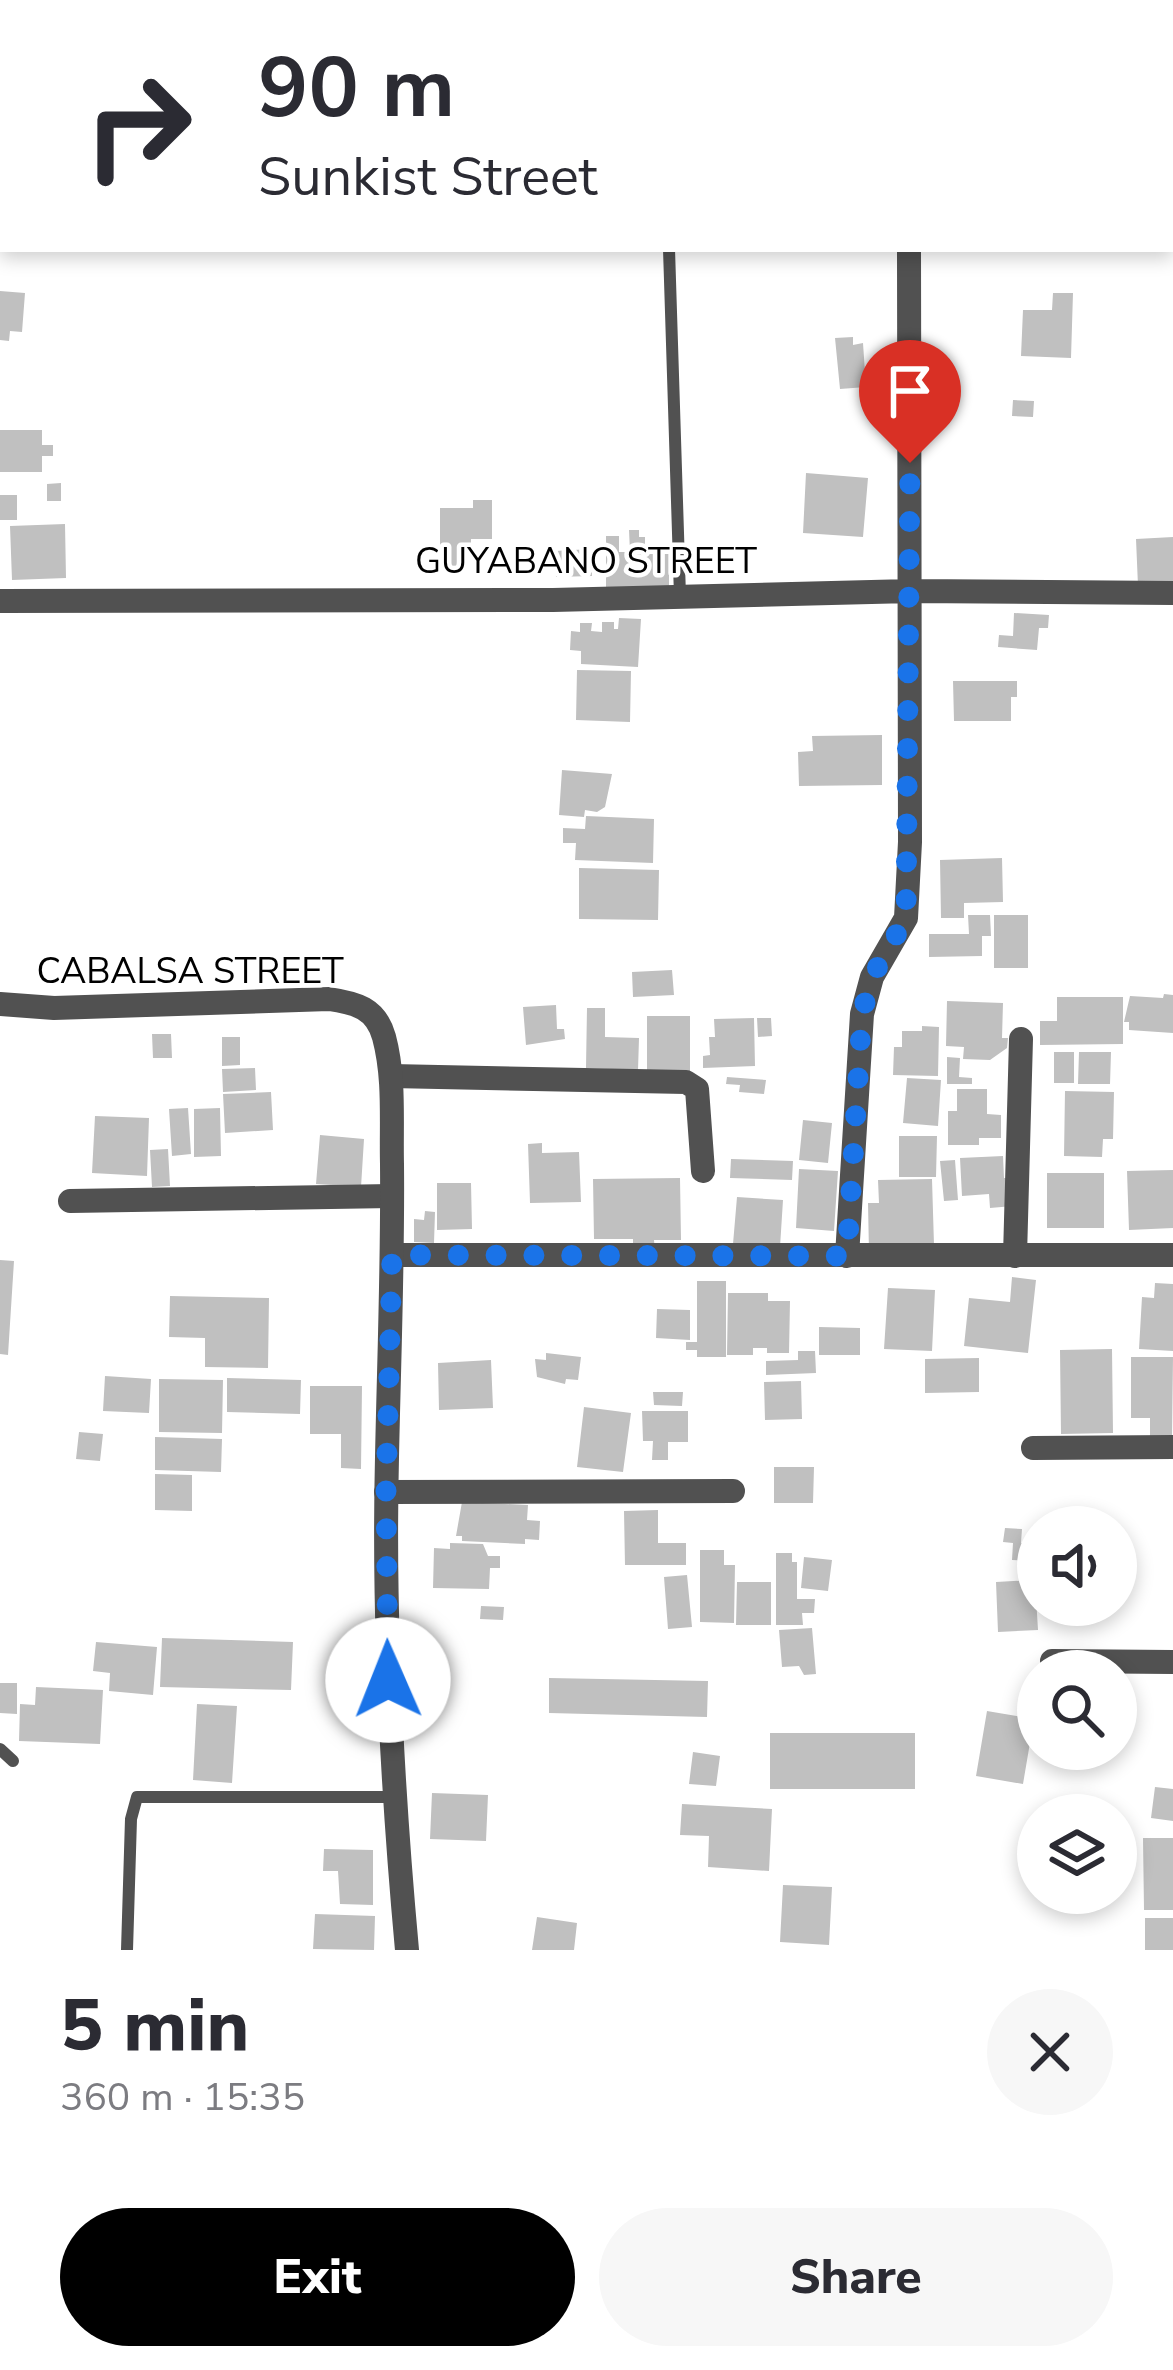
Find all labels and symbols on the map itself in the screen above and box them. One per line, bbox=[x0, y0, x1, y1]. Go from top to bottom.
pin bbox=[859, 340, 961, 463]
street label: GUYABANO STREET bbox=[415, 537, 757, 586]
street label: CABALSA STREET bbox=[36, 947, 344, 996]
position arrow bbox=[325, 1617, 451, 1743]

